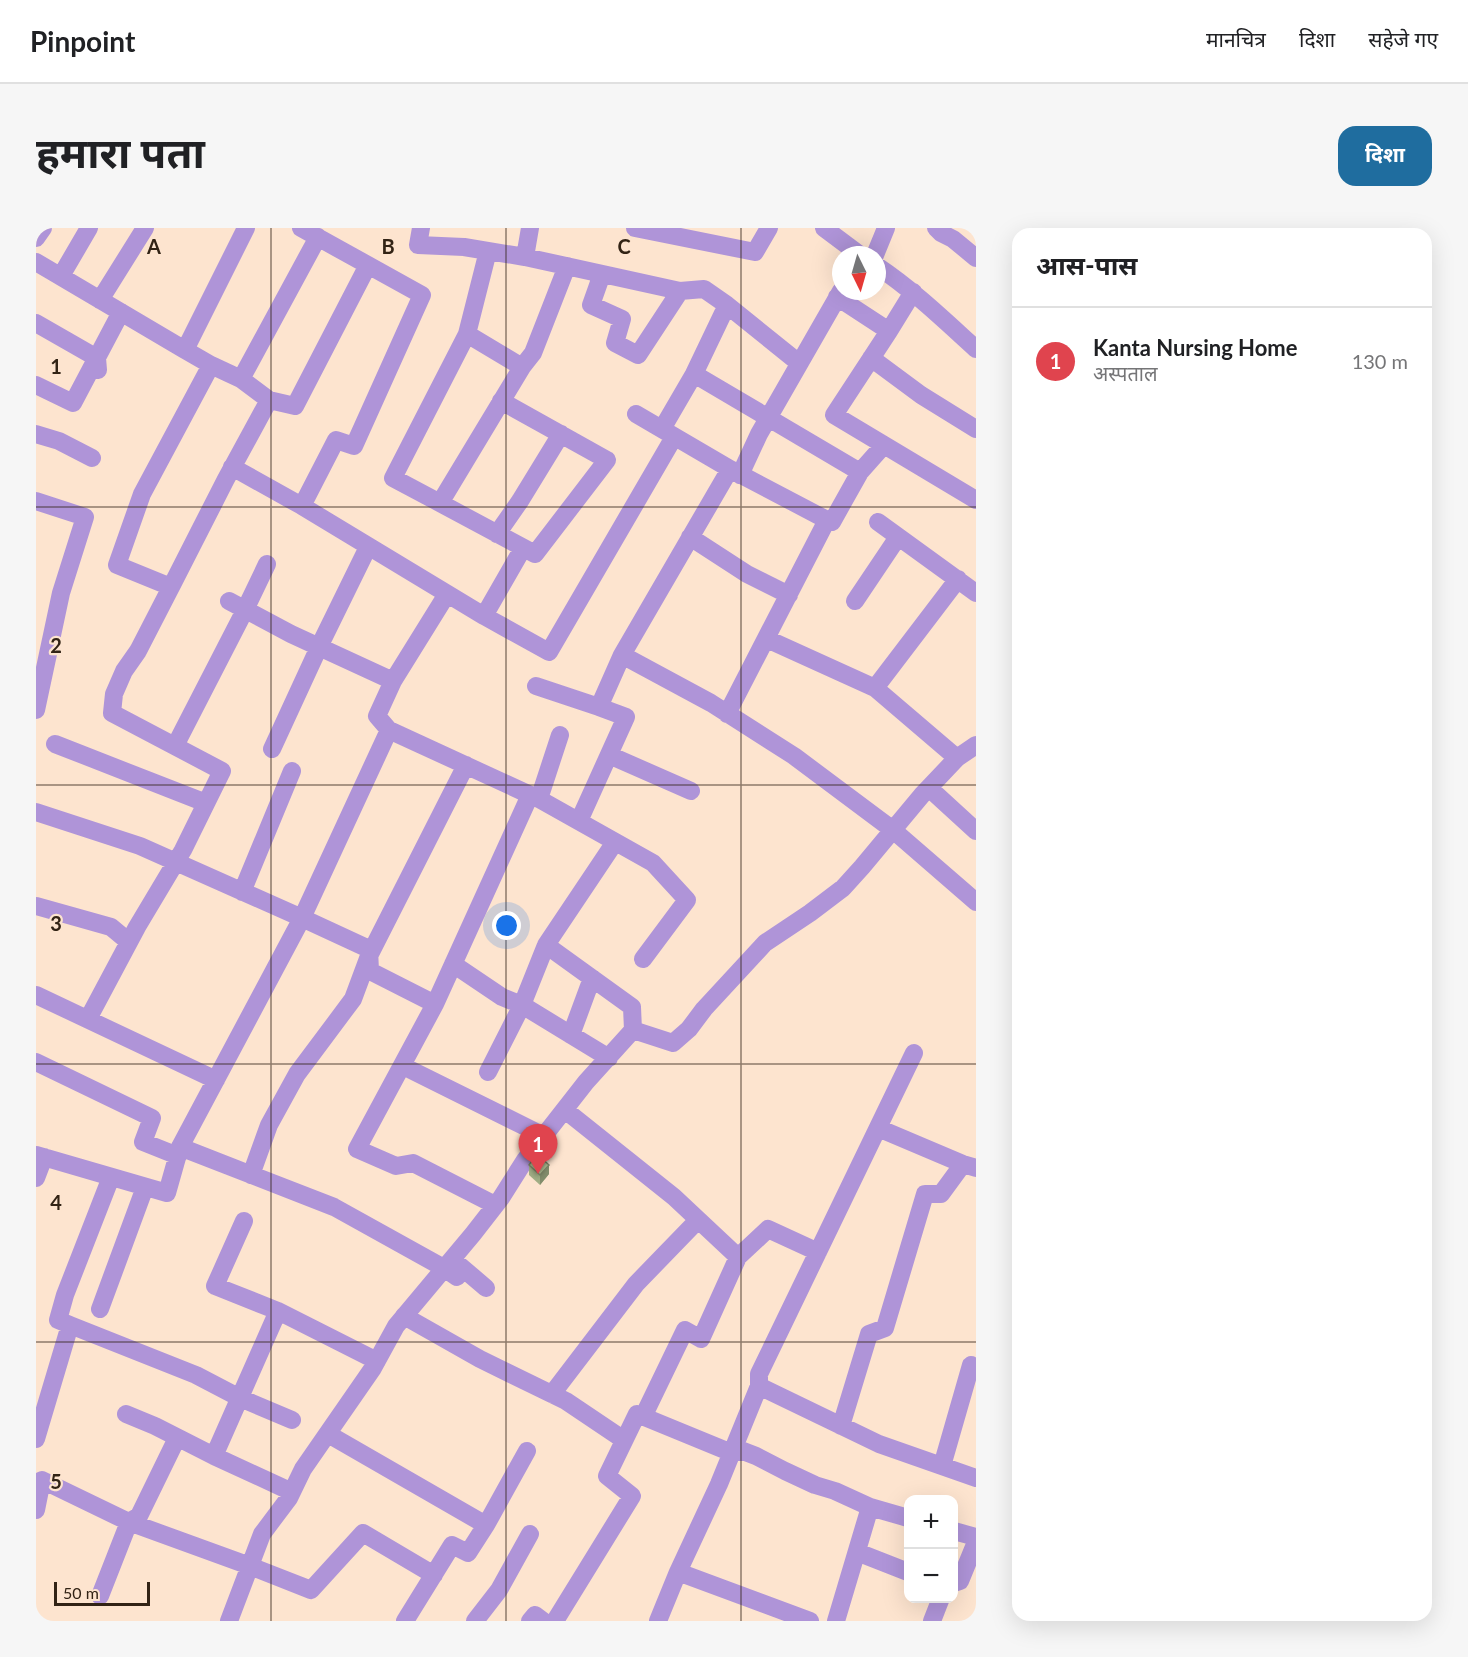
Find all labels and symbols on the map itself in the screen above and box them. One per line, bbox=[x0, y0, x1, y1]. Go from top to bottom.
text: A bbox=[146, 234, 161, 258]
text: B bbox=[381, 234, 395, 258]
text: C bbox=[617, 234, 631, 258]
north arrow bbox=[832, 246, 886, 300]
text: 1 bbox=[50, 354, 62, 378]
text: 2 bbox=[50, 633, 62, 657]
text: 3 bbox=[50, 911, 62, 935]
your location bbox=[492, 911, 521, 940]
pin: 1 bbox=[518, 1124, 558, 1174]
text: 4 bbox=[50, 1190, 62, 1214]
text: 5 bbox=[50, 1469, 62, 1493]
scale bar bbox=[54, 1579, 150, 1606]

